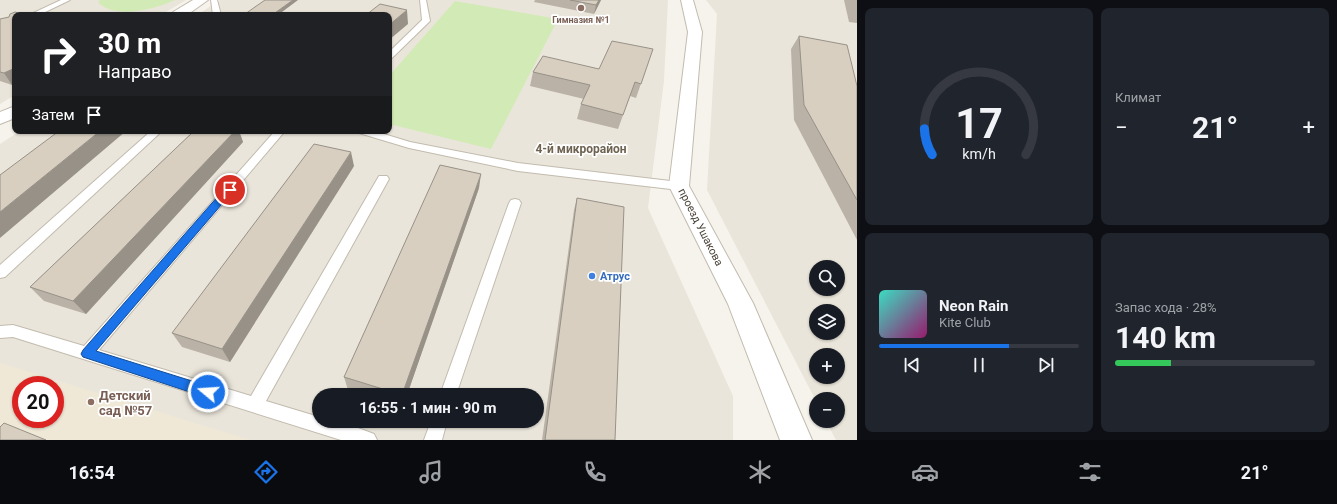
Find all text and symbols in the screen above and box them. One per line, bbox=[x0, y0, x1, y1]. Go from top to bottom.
marker: Гимназия №1 bbox=[576, 3, 586, 13]
place label: Гимназия №1 bbox=[552, 15, 610, 25]
text: 30 m bbox=[98, 27, 161, 60]
icon: right bbox=[32, 28, 84, 80]
text: Направо bbox=[98, 61, 171, 82]
text: Климат bbox=[1115, 90, 1161, 105]
text: 17 bbox=[955, 98, 1003, 147]
icon: arrive bbox=[83, 104, 105, 126]
text: Затем bbox=[32, 106, 75, 124]
text: 21° bbox=[1192, 110, 1238, 145]
text: − bbox=[1115, 115, 1128, 140]
text: + bbox=[1303, 115, 1315, 140]
district label: 4-й микрорайон bbox=[535, 142, 627, 156]
text: km/h bbox=[962, 145, 996, 161]
pin bbox=[213, 173, 247, 207]
icon: arrive bbox=[219, 179, 241, 201]
street label: проезд Ушакова bbox=[675, 186, 726, 268]
map controls bbox=[809, 260, 845, 428]
button: search bbox=[809, 260, 845, 296]
place label: Атрус bbox=[600, 270, 630, 283]
marker: Атрус bbox=[587, 271, 597, 281]
text: Neon Rain bbox=[939, 297, 1008, 315]
text: Запас хода · 28% bbox=[1115, 300, 1217, 315]
button: layers bbox=[809, 304, 845, 340]
text: Kite Club bbox=[939, 315, 991, 330]
text: 140 km bbox=[1115, 320, 1216, 355]
button: + bbox=[809, 348, 845, 384]
icon: previous bbox=[901, 354, 923, 376]
icon: pause bbox=[968, 354, 990, 376]
icon: next bbox=[1035, 354, 1057, 376]
position arrow bbox=[187, 371, 229, 413]
speed limit sign: 20 bbox=[12, 376, 64, 428]
place label: Детский сад №57 bbox=[99, 388, 152, 418]
button: − bbox=[809, 392, 845, 428]
marker: Детский сад №57 bbox=[86, 397, 96, 407]
text: 16:55 · 1 мин · 90 m bbox=[359, 399, 497, 417]
icon: directions bbox=[252, 458, 280, 486]
icon: music bbox=[417, 458, 445, 486]
icon: phone bbox=[581, 458, 609, 486]
icon: climate bbox=[746, 458, 774, 486]
icon: car bbox=[911, 458, 939, 486]
icon: filters bbox=[1076, 458, 1104, 486]
text: 16:54 bbox=[68, 462, 115, 483]
text: 21° bbox=[1241, 462, 1269, 483]

